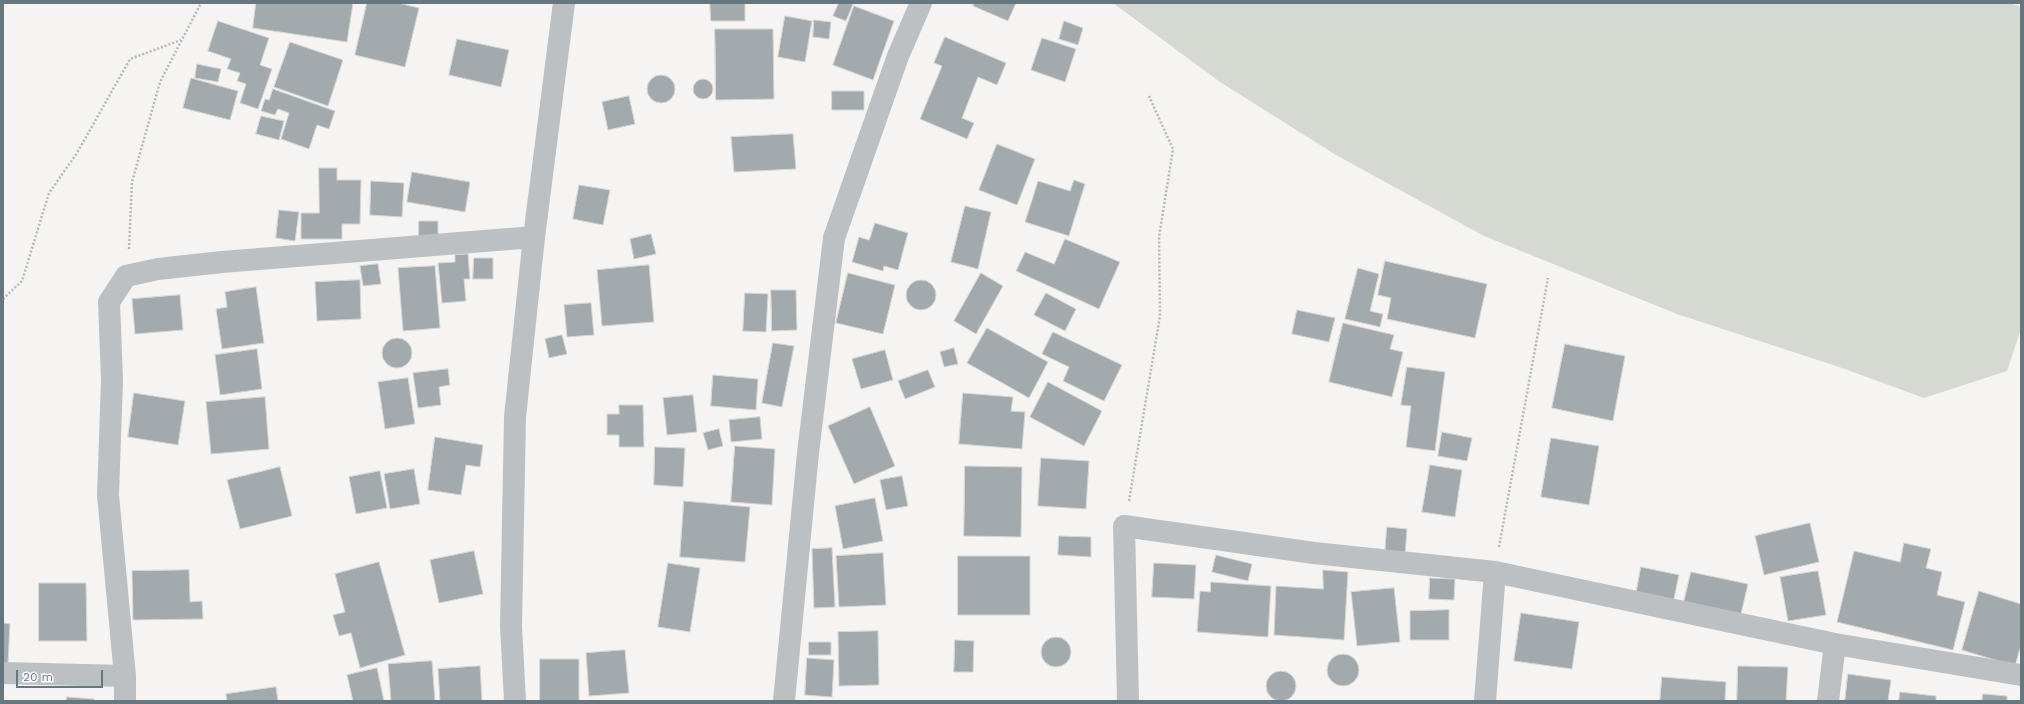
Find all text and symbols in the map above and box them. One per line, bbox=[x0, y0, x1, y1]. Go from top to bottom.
scale bar bbox=[18, 662, 105, 688]
text: 20 m bbox=[23, 670, 53, 684]

